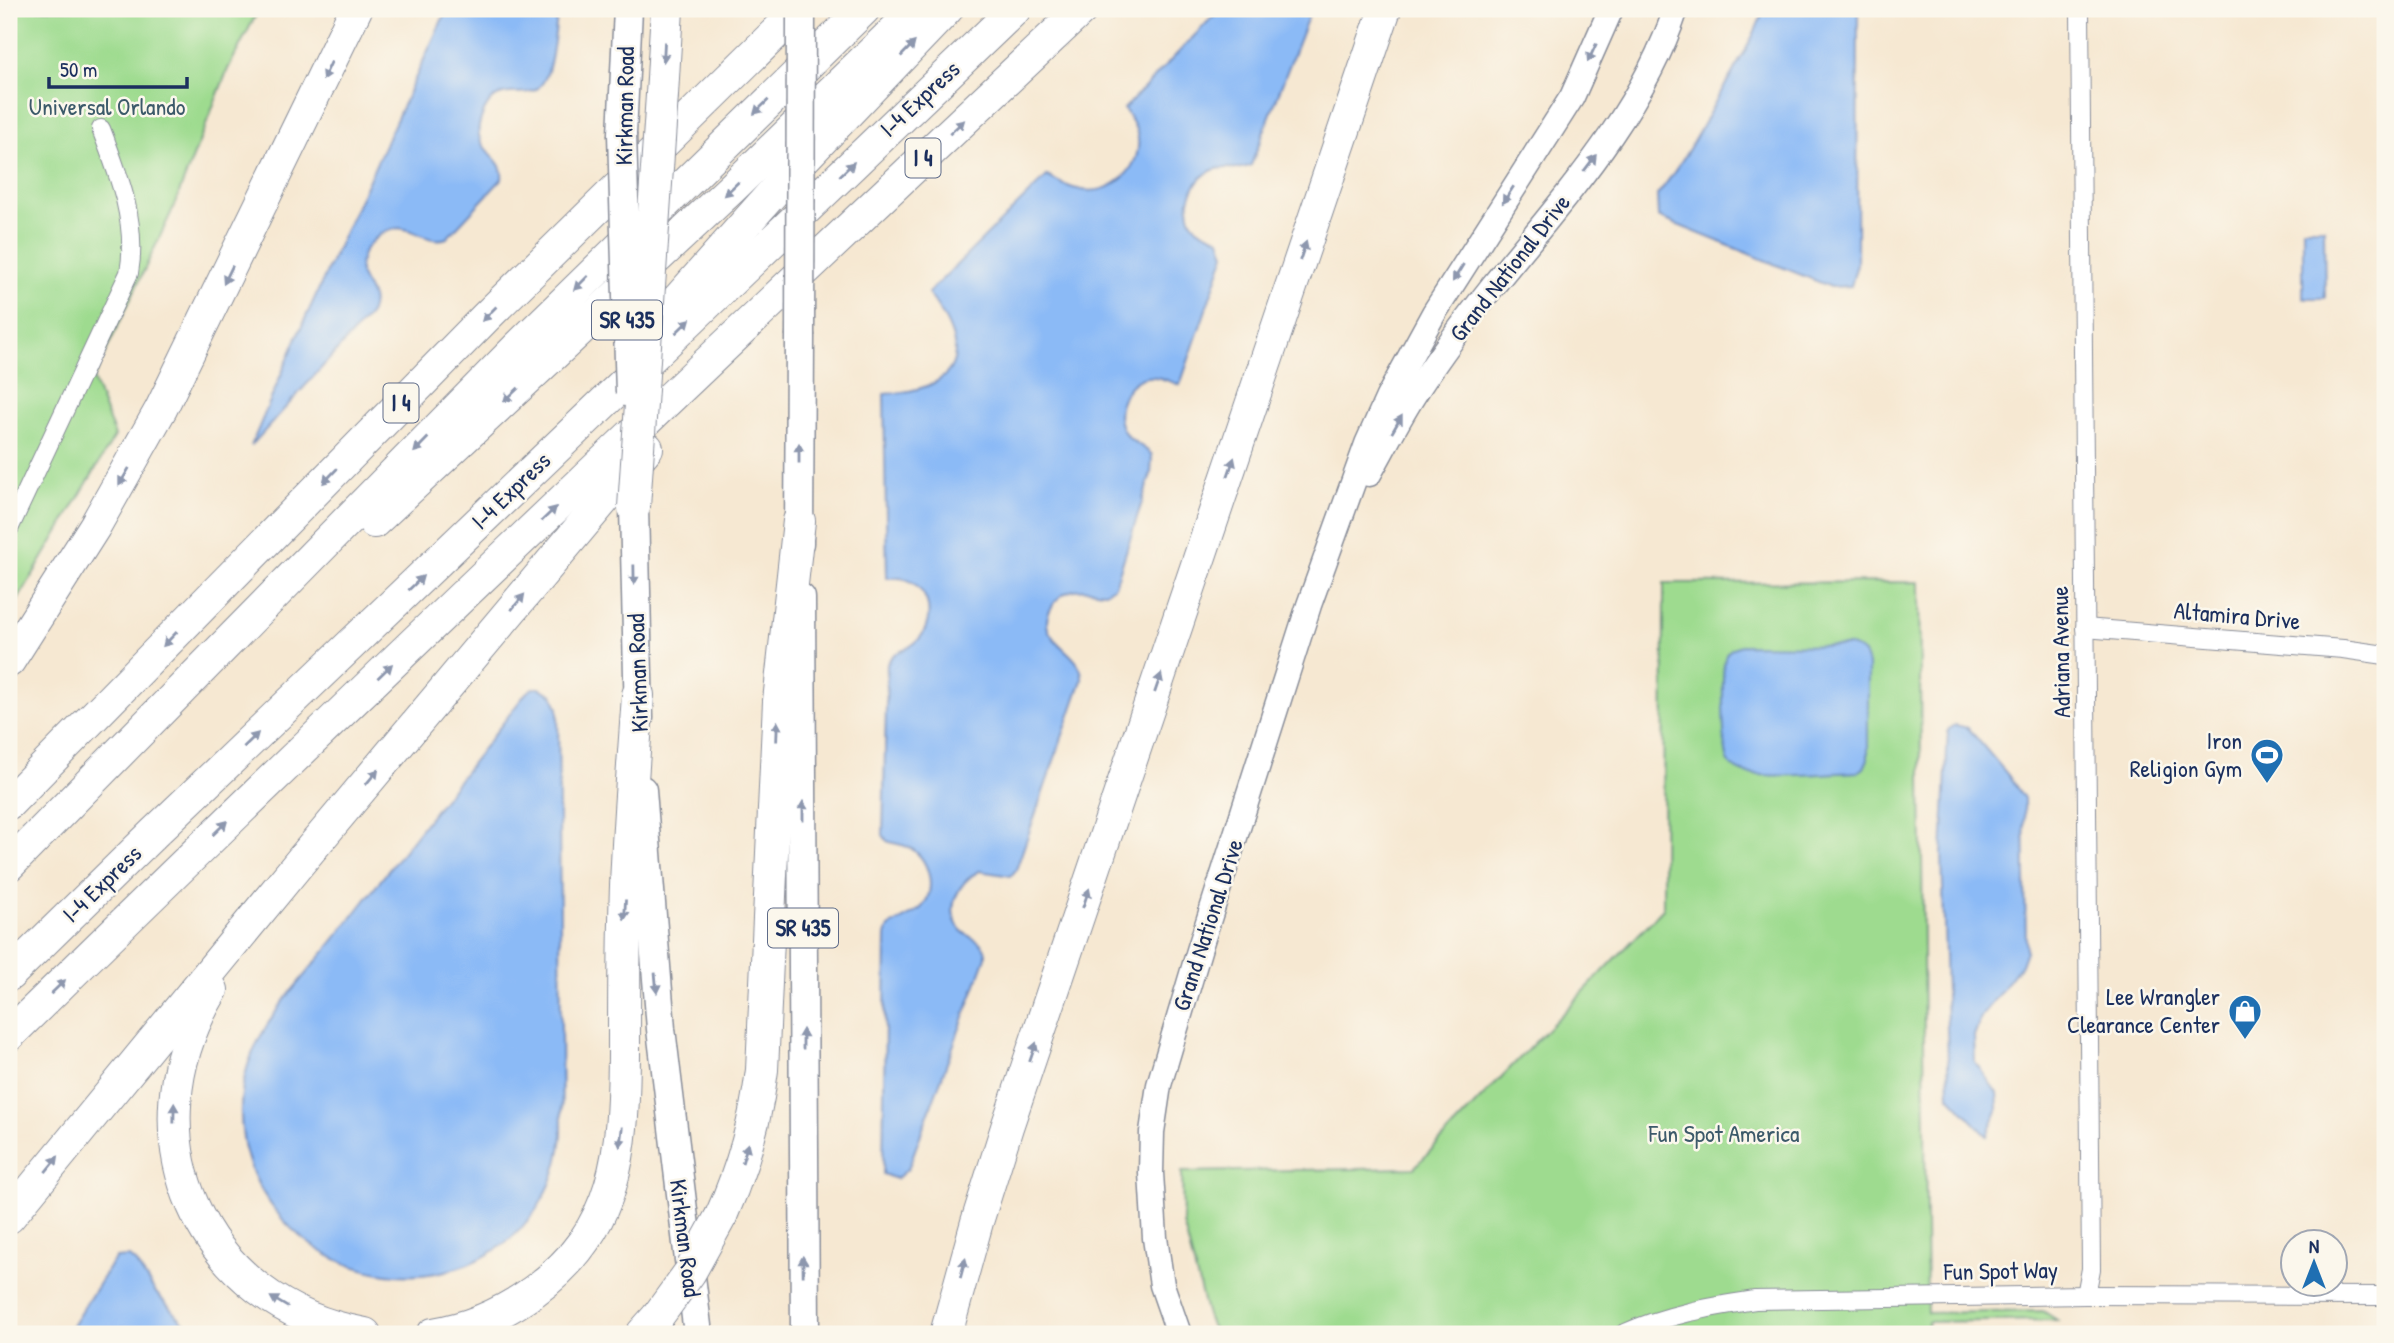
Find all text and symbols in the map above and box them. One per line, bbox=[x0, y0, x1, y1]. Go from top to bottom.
one-way arrow bbox=[659, 41, 670, 63]
one-way arrow bbox=[899, 41, 915, 58]
one-way arrow bbox=[1586, 43, 1598, 63]
scale bar bbox=[49, 46, 187, 90]
street label: Kirkman Road bbox=[607, 46, 641, 166]
street label: I-4 Express bbox=[872, 53, 966, 144]
text: 50 m bbox=[60, 55, 97, 84]
one-way arrow bbox=[322, 61, 333, 81]
park label: Universal Orlando bbox=[29, 90, 186, 122]
one-way arrow bbox=[753, 98, 770, 115]
one-way arrow bbox=[948, 119, 965, 135]
road number: I 4 bbox=[906, 139, 940, 178]
one-way arrow bbox=[1583, 154, 1598, 172]
one-way arrow bbox=[838, 161, 855, 177]
one-way arrow bbox=[723, 181, 740, 197]
one-way arrow bbox=[1501, 185, 1514, 205]
street label: Grand National Drive bbox=[1442, 187, 1577, 348]
one-way arrow bbox=[1298, 241, 1309, 262]
one-way arrow bbox=[1452, 264, 1465, 283]
one-way arrow bbox=[223, 265, 234, 285]
one-way arrow bbox=[573, 275, 590, 292]
road number: SR 435 bbox=[592, 300, 662, 340]
one-way arrow bbox=[481, 306, 497, 322]
one-way arrow bbox=[674, 319, 691, 335]
road number: I 4 bbox=[384, 384, 418, 422]
one-way arrow bbox=[503, 386, 520, 402]
one-way arrow bbox=[1391, 414, 1403, 434]
one-way arrow bbox=[414, 436, 430, 453]
one-way arrow bbox=[793, 442, 805, 464]
street label: I-4 Express bbox=[464, 444, 557, 536]
one-way arrow bbox=[1226, 456, 1236, 477]
one-way arrow bbox=[118, 468, 130, 487]
one-way arrow bbox=[321, 468, 338, 485]
one-way arrow bbox=[540, 506, 557, 522]
one-way arrow bbox=[629, 565, 640, 587]
one-way arrow bbox=[407, 575, 424, 591]
street label: Adriana Avenue bbox=[2043, 585, 2077, 718]
one-way arrow bbox=[510, 594, 525, 611]
street label: Altamira Drive bbox=[2173, 594, 2302, 637]
street label: Kirkman Road bbox=[619, 613, 655, 733]
one-way arrow bbox=[162, 630, 179, 647]
one-way arrow bbox=[376, 663, 394, 679]
one-way arrow bbox=[1153, 672, 1164, 693]
one-way arrow bbox=[772, 720, 783, 742]
place label: Iron Religion Gym bbox=[2130, 724, 2242, 784]
one-way arrow bbox=[242, 732, 260, 748]
sports icon: Iron Religion Gym bbox=[2248, 736, 2286, 785]
one-way arrow bbox=[364, 768, 379, 785]
one-way arrow bbox=[797, 800, 809, 822]
one-way arrow bbox=[212, 820, 229, 837]
street label: Grand National Drive bbox=[1164, 834, 1250, 1015]
street label: I-4 Express bbox=[55, 837, 148, 929]
one-way arrow bbox=[1081, 888, 1092, 909]
one-way arrow bbox=[620, 899, 631, 921]
road number: SR 435 bbox=[768, 909, 838, 948]
one-way arrow bbox=[651, 973, 662, 995]
one-way arrow bbox=[49, 979, 65, 996]
place label: Lee Wrangler Clearance Center bbox=[2067, 980, 2220, 1040]
shop icon: Lee Wrangler Clearance Center bbox=[2226, 992, 2264, 1041]
one-way arrow bbox=[797, 1027, 809, 1049]
one-way arrow bbox=[1028, 1041, 1039, 1062]
one-way arrow bbox=[168, 1101, 180, 1123]
park label: Fun Spot America bbox=[1648, 1117, 1799, 1149]
one-way arrow bbox=[616, 1127, 627, 1149]
one-way arrow bbox=[741, 1142, 751, 1163]
one-way arrow bbox=[44, 1155, 59, 1172]
street label: Kirkman Road bbox=[663, 1177, 709, 1299]
north arrow bbox=[2278, 1228, 2348, 1298]
text: N bbox=[2309, 1233, 2319, 1259]
street label: Fun Spot Way bbox=[1943, 1253, 2058, 1287]
one-way arrow bbox=[797, 1255, 809, 1277]
one-way arrow bbox=[959, 1257, 969, 1278]
one-way arrow bbox=[270, 1296, 289, 1309]

